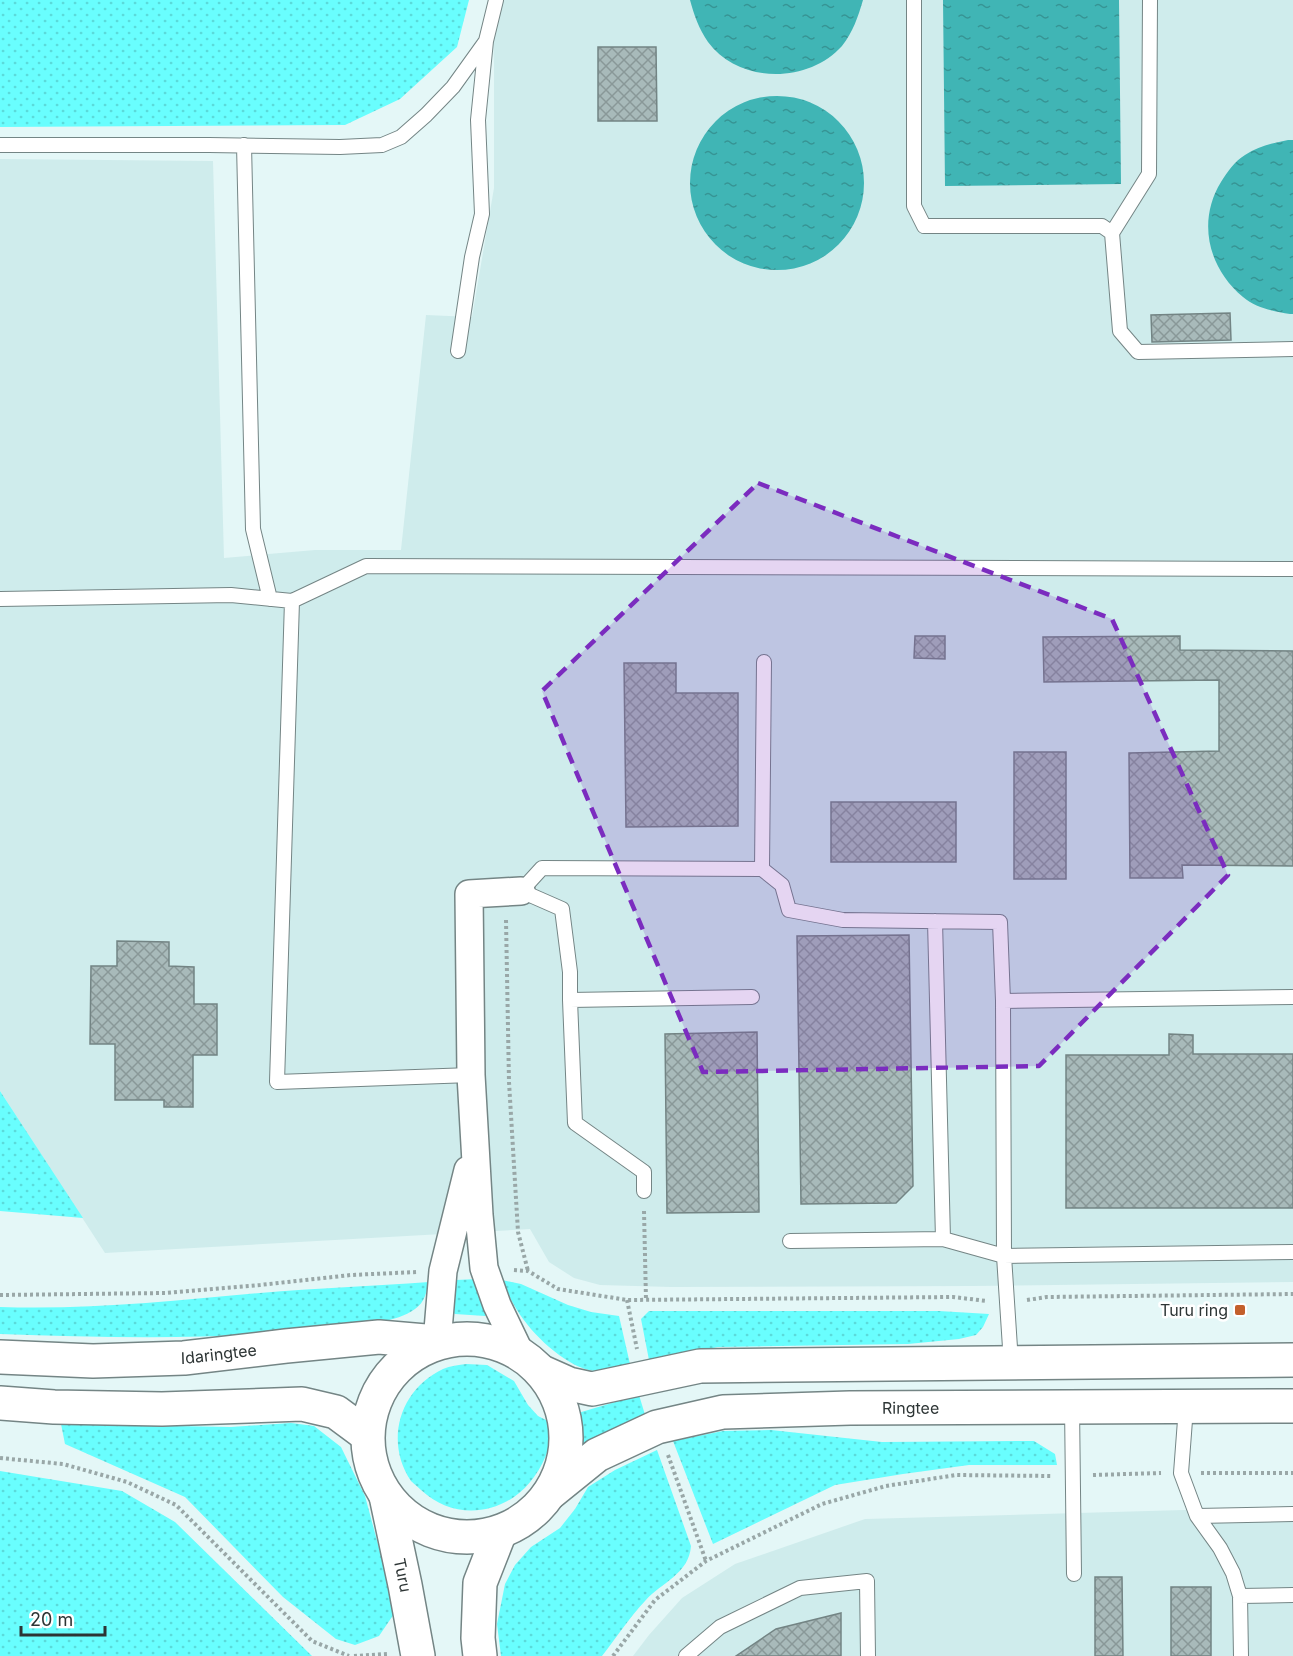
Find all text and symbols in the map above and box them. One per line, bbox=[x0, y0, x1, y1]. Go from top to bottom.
place label: Turu ring bbox=[1160, 1300, 1228, 1320]
marker: Turu ring bbox=[1233, 1303, 1247, 1317]
street label: Idaringtee bbox=[180, 1340, 258, 1368]
street label: Ringtee bbox=[882, 1398, 939, 1418]
street label: Turu bbox=[390, 1556, 416, 1594]
scale bar bbox=[21, 1599, 105, 1637]
text: 20 m bbox=[30, 1609, 73, 1630]

